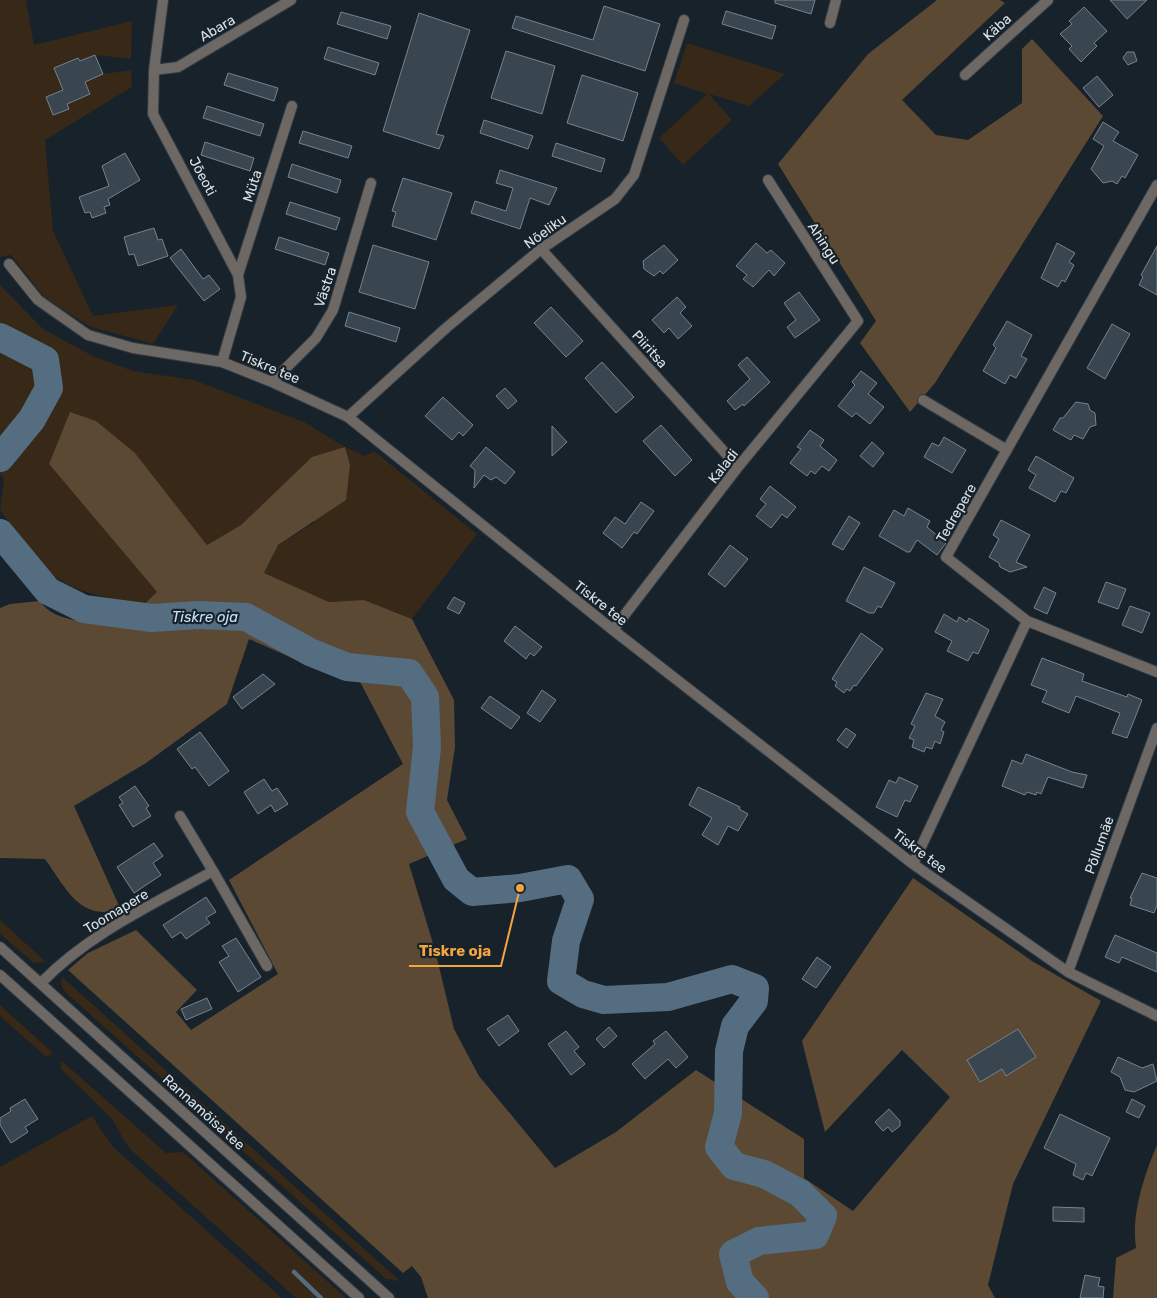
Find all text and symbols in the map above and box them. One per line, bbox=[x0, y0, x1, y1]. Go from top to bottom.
street label: Käba bbox=[980, 10, 1015, 44]
street label: Abara bbox=[196, 11, 238, 45]
street label: Jõeoti bbox=[185, 154, 220, 199]
street label: Müta bbox=[239, 168, 266, 204]
street label: Nõeliku bbox=[521, 210, 570, 252]
street label: Ahingu bbox=[804, 219, 843, 267]
street label: Västra bbox=[311, 265, 340, 310]
street label: Piiritsa bbox=[628, 327, 671, 372]
street label: Tiskre tee bbox=[237, 347, 302, 388]
street label: Kaladi bbox=[705, 446, 742, 487]
street label: Tedrepere bbox=[933, 481, 980, 546]
street label: Tiskre tee bbox=[571, 577, 631, 630]
water label: Tiskre oja bbox=[172, 608, 238, 626]
street label: Põllumäe bbox=[1081, 814, 1118, 876]
street label: Tiskre tee bbox=[889, 826, 950, 877]
street label: Toomapere bbox=[81, 885, 152, 937]
callout: Tiskre oja bbox=[409, 936, 501, 966]
text: Tiskre oja bbox=[419, 942, 491, 960]
street label: Rannamõisa tee bbox=[159, 1071, 248, 1154]

